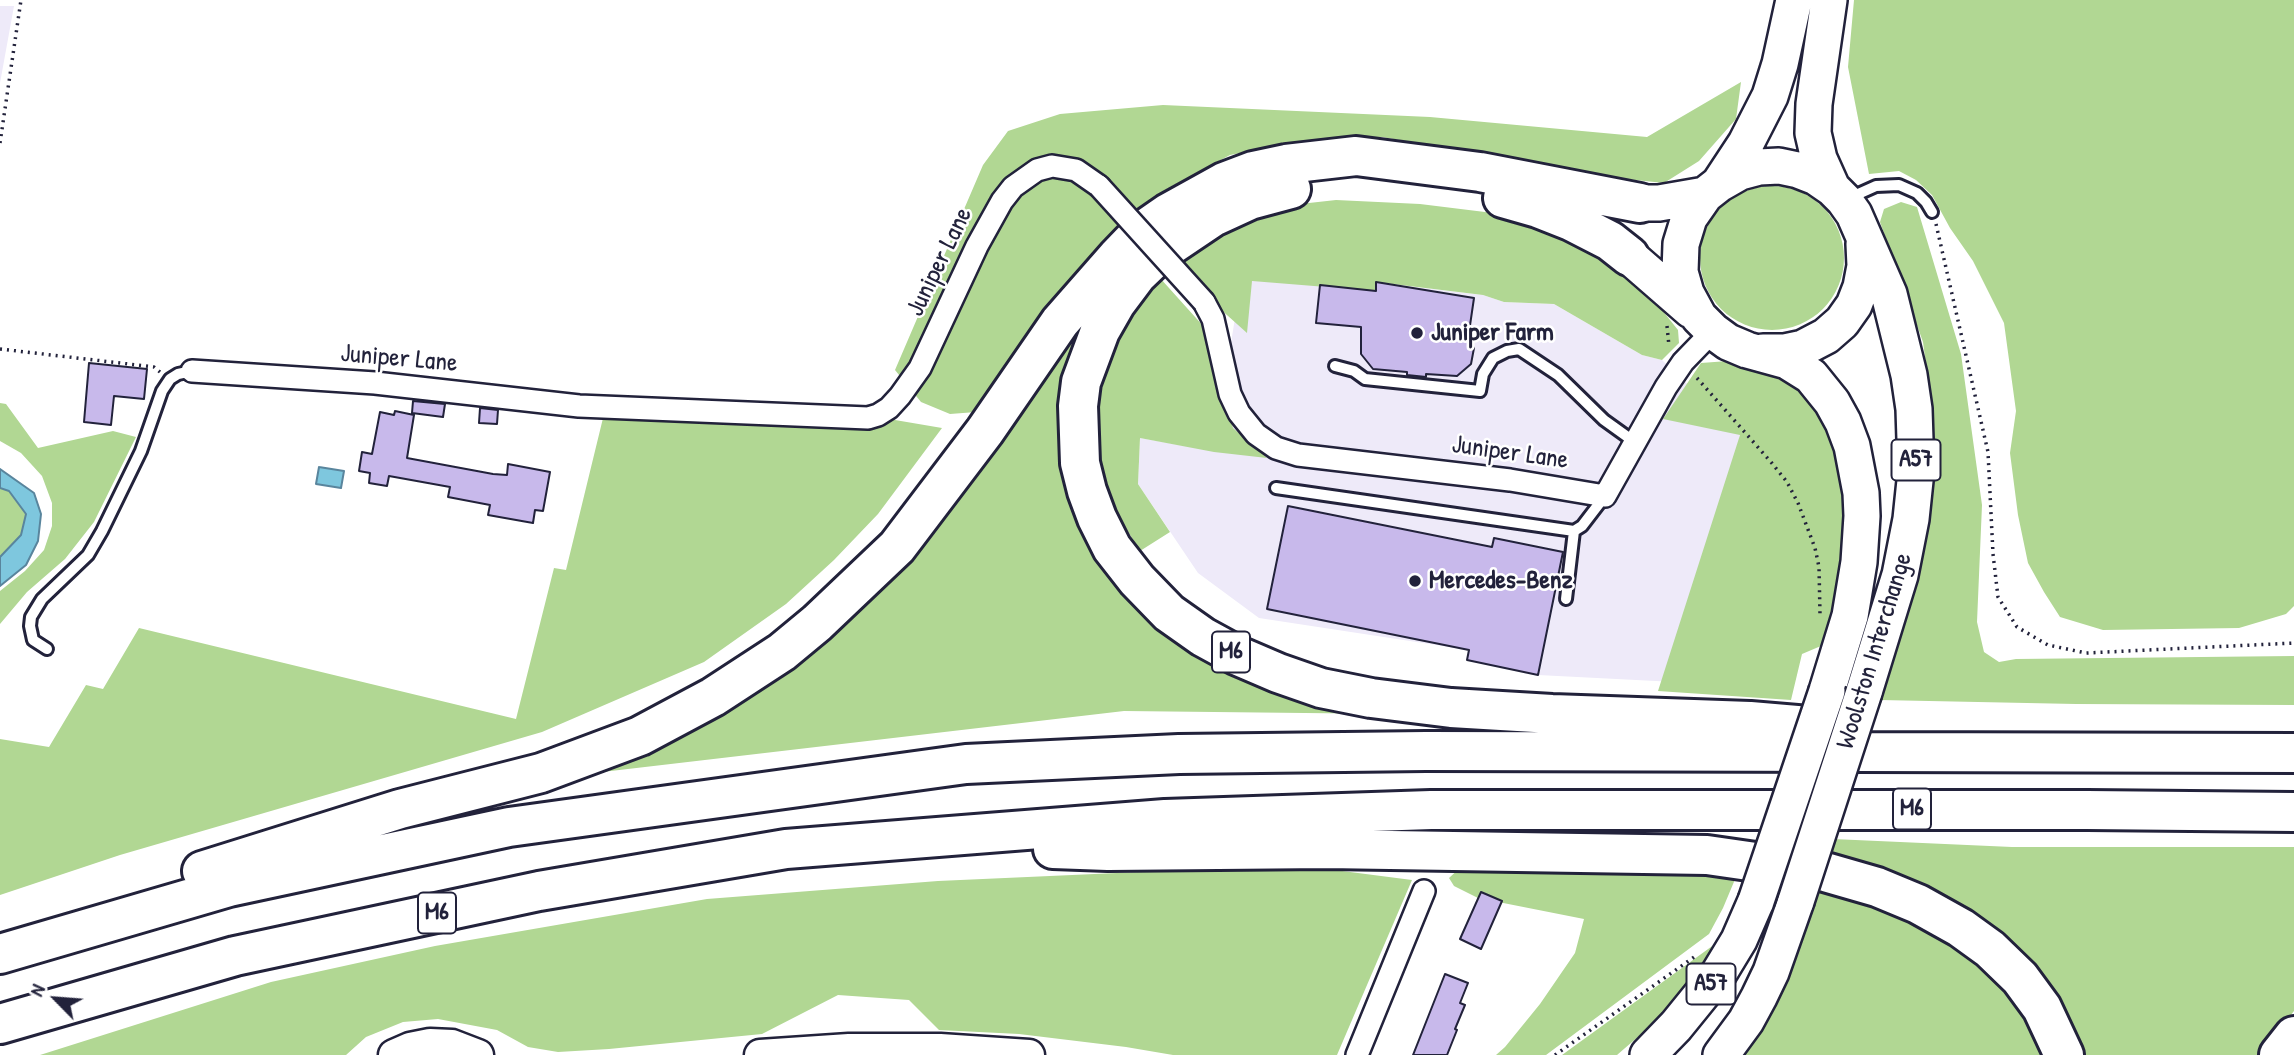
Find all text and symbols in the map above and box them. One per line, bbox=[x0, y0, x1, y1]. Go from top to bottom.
street label: Juniper Lane bbox=[900, 203, 980, 321]
place label: Juniper Farm bbox=[1431, 317, 1554, 349]
marker: Juniper Farm bbox=[1409, 325, 1425, 341]
street label: Juniper Lane bbox=[339, 338, 459, 380]
street label: Juniper Lane bbox=[1450, 429, 1570, 477]
road number: A57 bbox=[1892, 439, 1940, 480]
street label: Woolston Interchange bbox=[1830, 549, 1920, 753]
place label: Mercedes-Benz bbox=[1429, 565, 1573, 597]
marker: Mercedes-Benz bbox=[1407, 573, 1423, 589]
road number: M6 bbox=[1212, 632, 1250, 672]
road number: M6 bbox=[1893, 788, 1931, 830]
road number: M6 bbox=[418, 892, 456, 933]
north arrow bbox=[21, 964, 91, 1034]
road number: A57 bbox=[1686, 964, 1736, 1004]
text: N bbox=[23, 980, 51, 1000]

